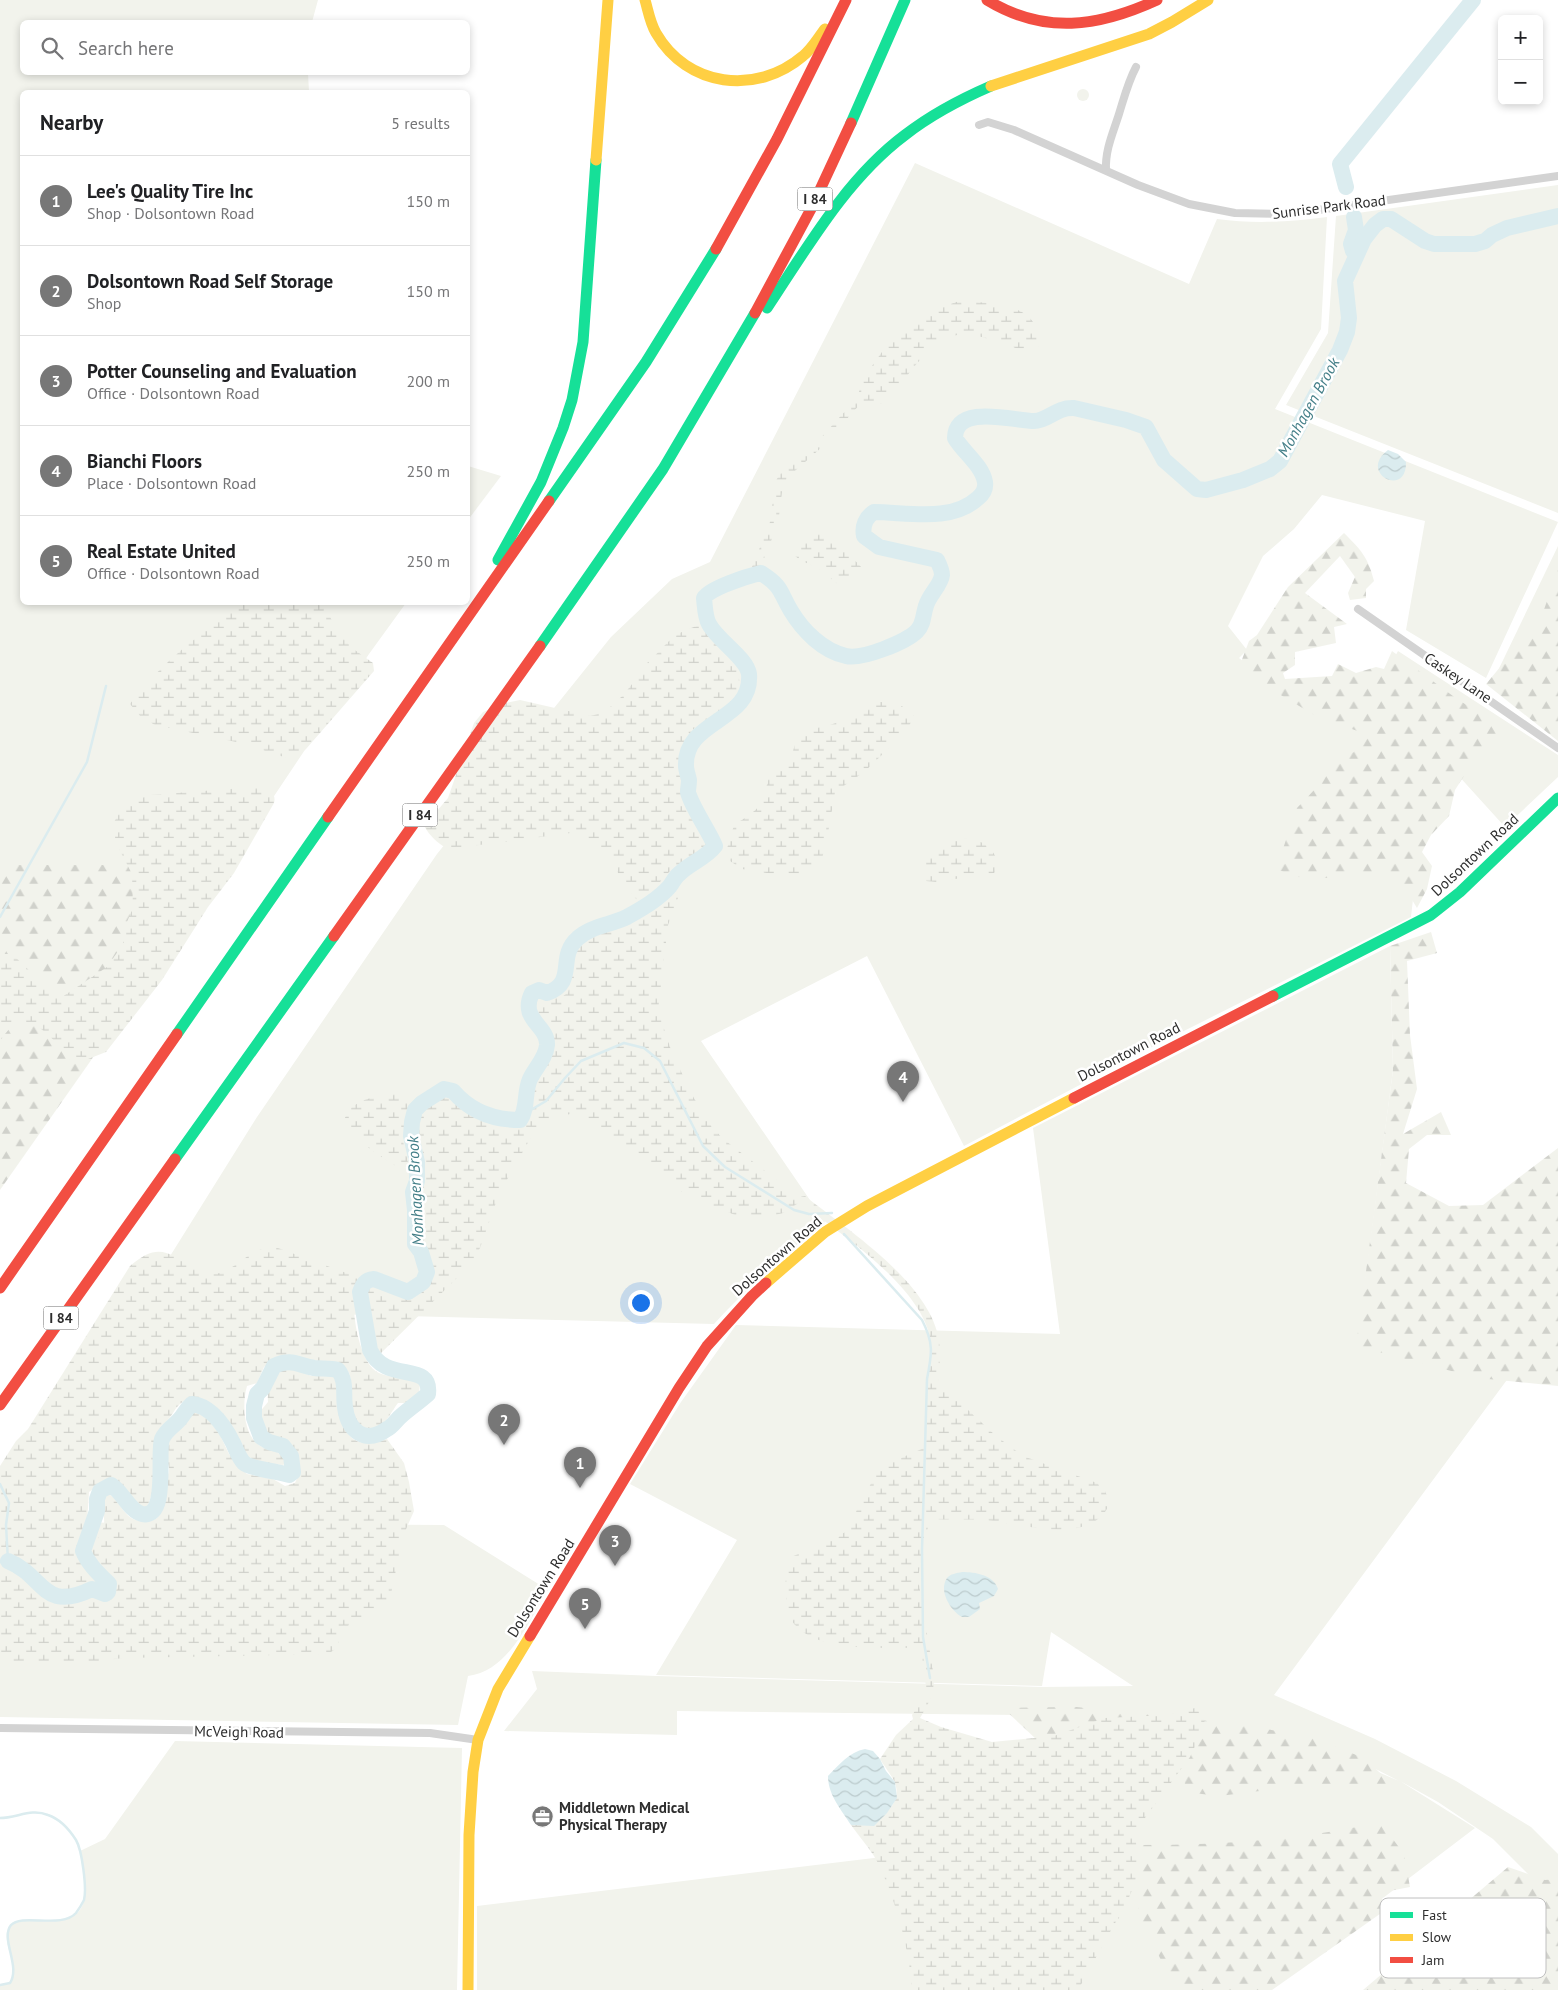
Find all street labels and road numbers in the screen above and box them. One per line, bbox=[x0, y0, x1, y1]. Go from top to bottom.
road number: I 84 bbox=[798, 188, 832, 210]
street label: Sunrise Park Road bbox=[1271, 190, 1387, 223]
street label: Caskey Lane bbox=[1421, 648, 1496, 707]
road number: I 84 bbox=[402, 804, 438, 826]
street label: Dolsontown Road bbox=[1427, 809, 1522, 900]
street label: Dolsontown Road bbox=[1074, 1018, 1183, 1086]
street label: Dolsontown Road bbox=[728, 1212, 825, 1300]
road number: I 84 bbox=[44, 1306, 78, 1330]
street label: Dolsontown Road bbox=[503, 1535, 578, 1641]
street label: McVeigh Road bbox=[194, 1721, 284, 1742]

